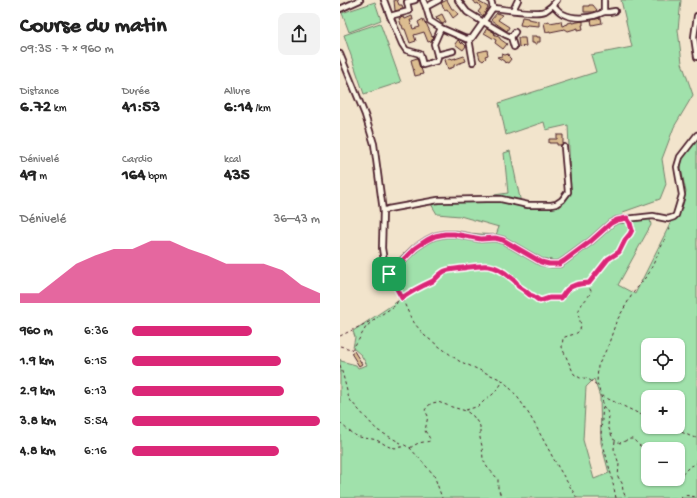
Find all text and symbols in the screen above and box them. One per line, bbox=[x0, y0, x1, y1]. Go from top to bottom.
button: share bbox=[278, 13, 320, 55]
text: Course du matin bbox=[20, 14, 167, 40]
text: 09:35 · 7 × 960 m bbox=[20, 42, 114, 57]
text: Distance bbox=[20, 86, 59, 98]
text: Durée bbox=[122, 86, 150, 98]
text: Allure bbox=[224, 86, 250, 98]
text: 6.72 bbox=[20, 98, 51, 118]
text: 41:53 bbox=[122, 98, 160, 118]
text: 6:14 bbox=[224, 98, 253, 118]
text: km bbox=[51, 103, 66, 115]
text: /km bbox=[253, 103, 271, 115]
text: Dénivelé bbox=[20, 154, 59, 166]
text: Cardio bbox=[122, 154, 153, 166]
text: kcal bbox=[224, 154, 241, 166]
text: 49 bbox=[20, 166, 37, 186]
text: 164 bbox=[122, 166, 146, 186]
text: 435 bbox=[224, 166, 250, 186]
text: m bbox=[37, 171, 47, 183]
text: bpm bbox=[146, 171, 167, 183]
text: Dénivelé bbox=[20, 212, 66, 227]
text: 36–43 m bbox=[273, 212, 320, 227]
pin bbox=[372, 257, 406, 291]
icon: arrive bbox=[378, 263, 400, 285]
text: 960 m bbox=[20, 324, 53, 339]
text: 6:36 bbox=[84, 324, 108, 339]
map controls bbox=[641, 338, 685, 486]
button: locate bbox=[641, 338, 685, 382]
text: 1.9 km bbox=[20, 354, 54, 369]
text: 6:15 bbox=[84, 354, 107, 369]
text: 2.9 km bbox=[20, 384, 55, 399]
text: 6:13 bbox=[84, 384, 107, 399]
button: + bbox=[641, 390, 685, 434]
text: 3.8 km bbox=[20, 414, 56, 429]
text: 5:54 bbox=[84, 414, 108, 429]
button: − bbox=[641, 442, 685, 486]
text: 4.8 km bbox=[20, 444, 55, 459]
text: 6:16 bbox=[84, 444, 107, 459]

